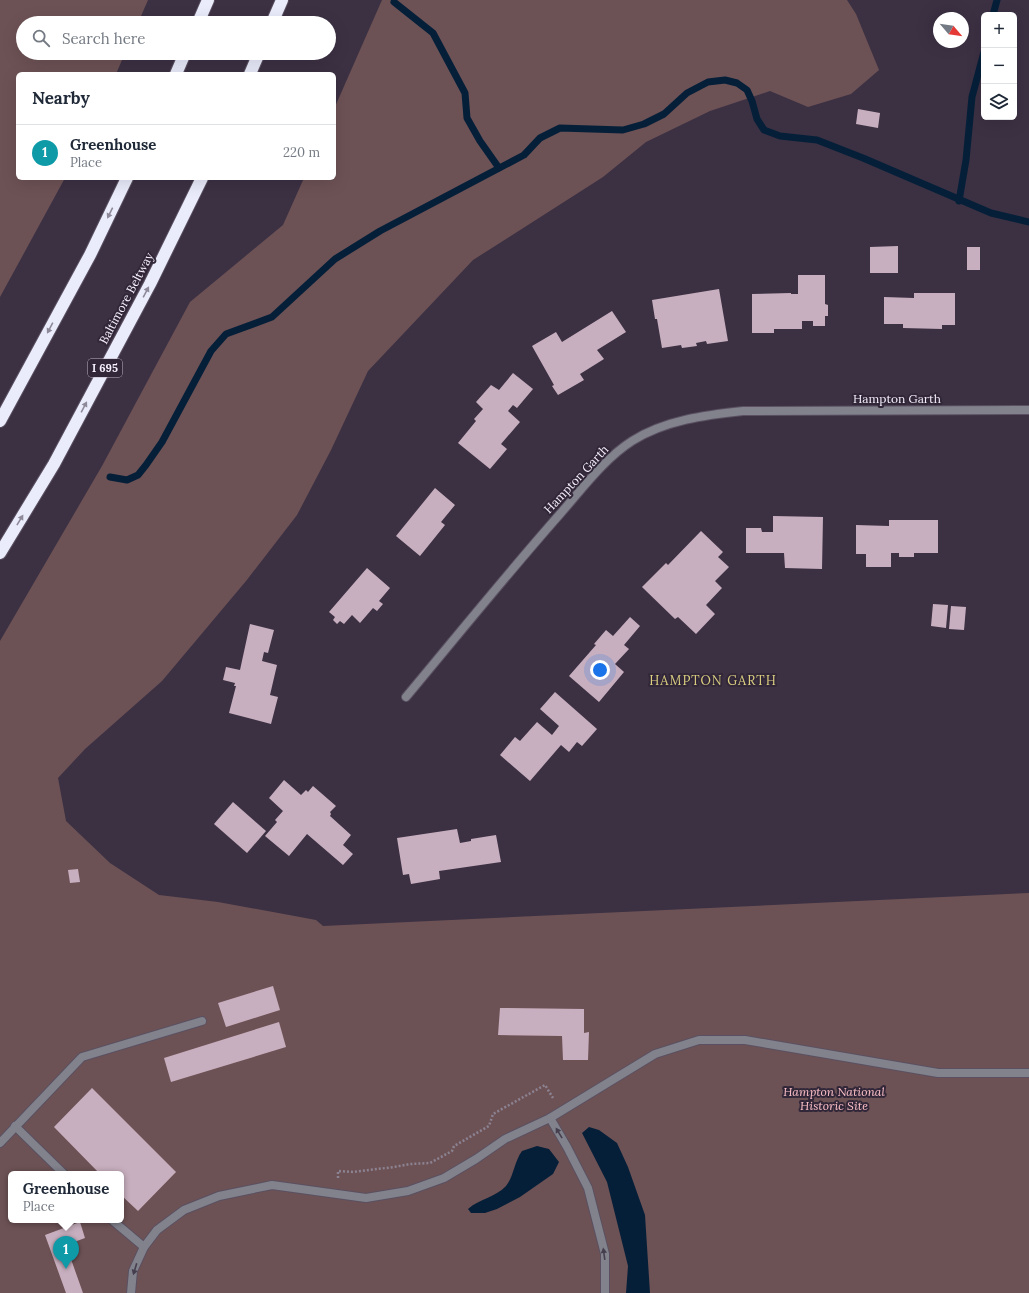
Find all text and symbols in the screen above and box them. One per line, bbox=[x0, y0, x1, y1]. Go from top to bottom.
north arrow bbox=[933, 12, 969, 48]
map controls bbox=[981, 12, 1017, 120]
button: + bbox=[981, 12, 1017, 48]
search box bbox=[16, 16, 336, 60]
icon: search bbox=[30, 27, 52, 49]
text: Search here bbox=[62, 29, 145, 48]
button: − bbox=[981, 48, 1017, 84]
button: layers bbox=[981, 84, 1017, 120]
text: Nearby bbox=[32, 87, 90, 109]
text: Greenhouse bbox=[70, 135, 156, 154]
text: 1 bbox=[42, 144, 48, 161]
text: 220 m bbox=[283, 144, 320, 161]
text: Place bbox=[70, 154, 102, 171]
one-way arrow bbox=[107, 207, 113, 219]
street label: Baltimore Beltway bbox=[96, 249, 157, 346]
one-way arrow bbox=[143, 287, 149, 298]
one-way arrow bbox=[47, 323, 53, 334]
road number: I 695 bbox=[88, 359, 122, 377]
street label: Hampton Garth bbox=[853, 391, 941, 406]
one-way arrow bbox=[81, 401, 88, 413]
street label: Hampton Garth bbox=[541, 442, 611, 516]
one-way arrow bbox=[16, 515, 24, 525]
your location bbox=[590, 660, 610, 680]
district label: HAMPTON GARTH bbox=[649, 672, 777, 689]
park label: Hampton National Historic Site bbox=[783, 1084, 885, 1113]
one-way arrow bbox=[555, 1128, 563, 1139]
popup bbox=[8, 1171, 124, 1223]
text: Greenhouse bbox=[23, 1179, 109, 1198]
text: Place bbox=[23, 1198, 55, 1215]
pin: 1 bbox=[53, 1236, 79, 1269]
one-way arrow bbox=[601, 1248, 608, 1260]
one-way arrow bbox=[132, 1264, 138, 1276]

